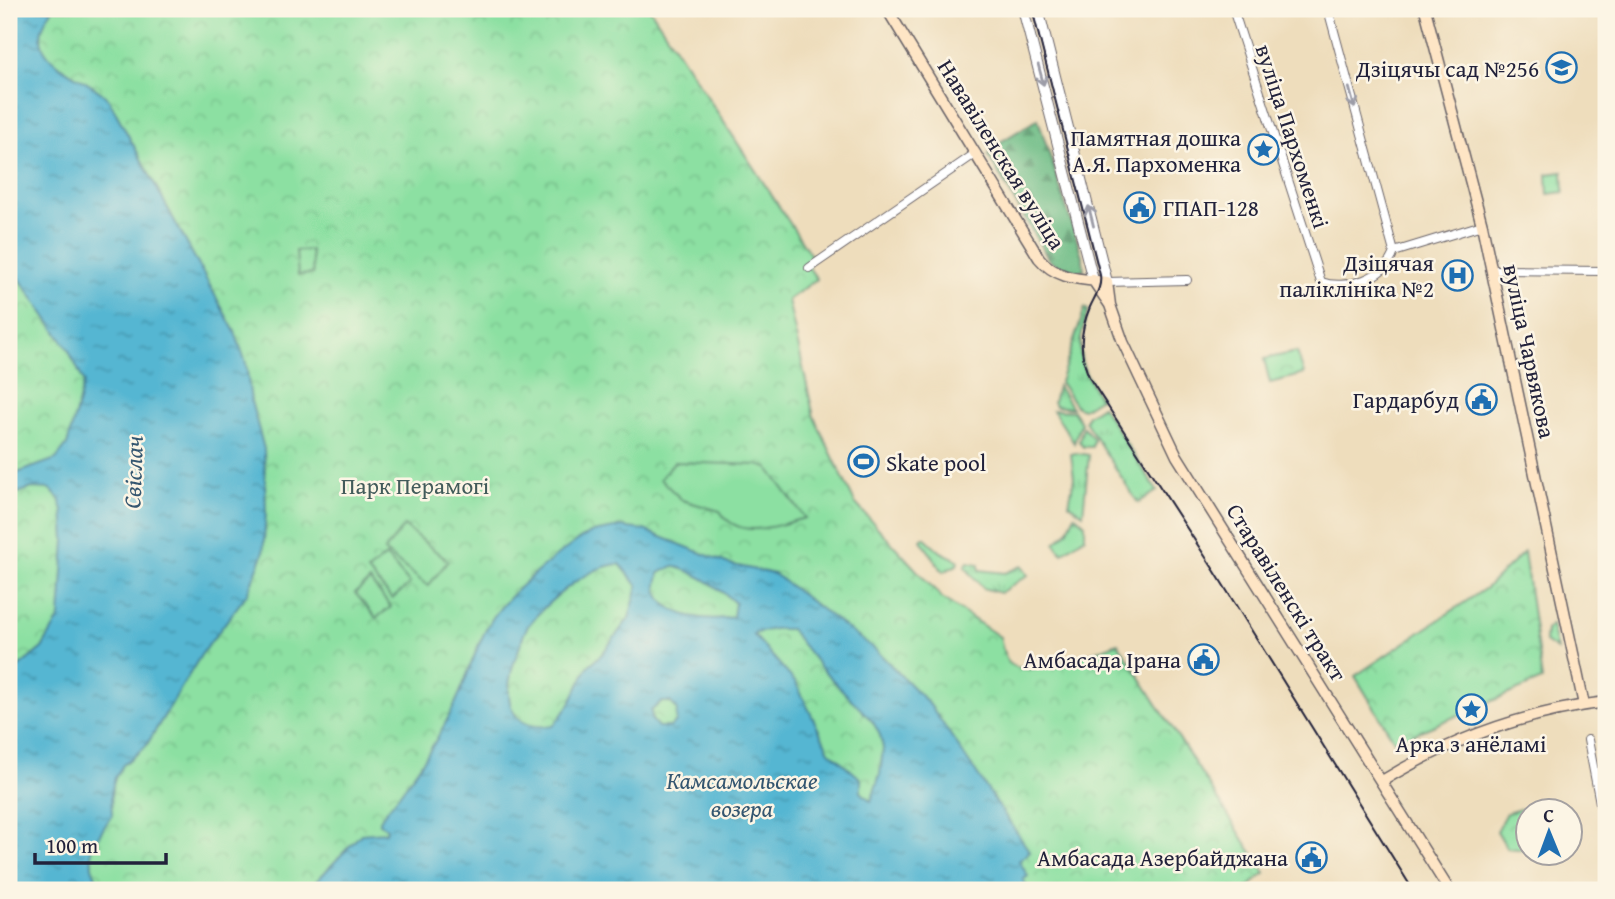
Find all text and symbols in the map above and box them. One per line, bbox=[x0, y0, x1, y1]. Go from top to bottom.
street label: вуліца Пархоменкі bbox=[1248, 40, 1338, 232]
school or university icon: Дзіцячы сад №256 bbox=[1545, 51, 1579, 85]
street label: Нававіленская вуліца bbox=[930, 52, 1074, 256]
place label: Дзіцячы сад №256 bbox=[1355, 52, 1539, 85]
one-way arrow bbox=[1035, 63, 1048, 86]
one-way arrow bbox=[1346, 87, 1359, 109]
place label: Памятная дошка А.Я. Пархоменка bbox=[1070, 121, 1241, 180]
place icon: Памятная дошка А.Я. Пархоменка bbox=[1247, 133, 1281, 167]
public building icon: ГПАП-128 bbox=[1123, 190, 1157, 224]
place label: ГПАП-128 bbox=[1163, 191, 1259, 224]
one-way arrow bbox=[1084, 205, 1097, 227]
place label: Дзіцячая паліклініка №2 bbox=[1279, 246, 1434, 305]
hospital icon: Дзіцячая паліклініка №2 bbox=[1440, 258, 1474, 292]
street label: вуліца Чарвякова bbox=[1495, 261, 1565, 441]
public building icon: Гардарбуд bbox=[1465, 382, 1499, 416]
place label: Гардарбуд bbox=[1353, 383, 1459, 416]
water label: Свіслач bbox=[114, 434, 152, 509]
sports icon: Skate pool bbox=[846, 445, 880, 479]
place label: Skate pool bbox=[886, 446, 986, 479]
park label: Парк Перамогі bbox=[341, 469, 489, 502]
street label: Старавіленскі тракт bbox=[1219, 497, 1355, 687]
public building icon: Амбасада Ірана bbox=[1187, 642, 1221, 676]
place label: Амбасада Ірана bbox=[1024, 643, 1181, 676]
place icon: Арка з анёламі bbox=[1454, 692, 1488, 726]
place label: Арка з анёламі bbox=[1395, 727, 1547, 760]
water label: Камсамольскае возера bbox=[666, 763, 818, 826]
north arrow bbox=[1514, 797, 1584, 867]
text: С bbox=[1543, 801, 1555, 829]
scale bar bbox=[35, 822, 166, 866]
text: 100 m bbox=[46, 830, 98, 861]
public building icon: Амбасада Азербайджана bbox=[1294, 840, 1328, 874]
place label: Амбасада Азербайджана bbox=[1037, 841, 1288, 874]

